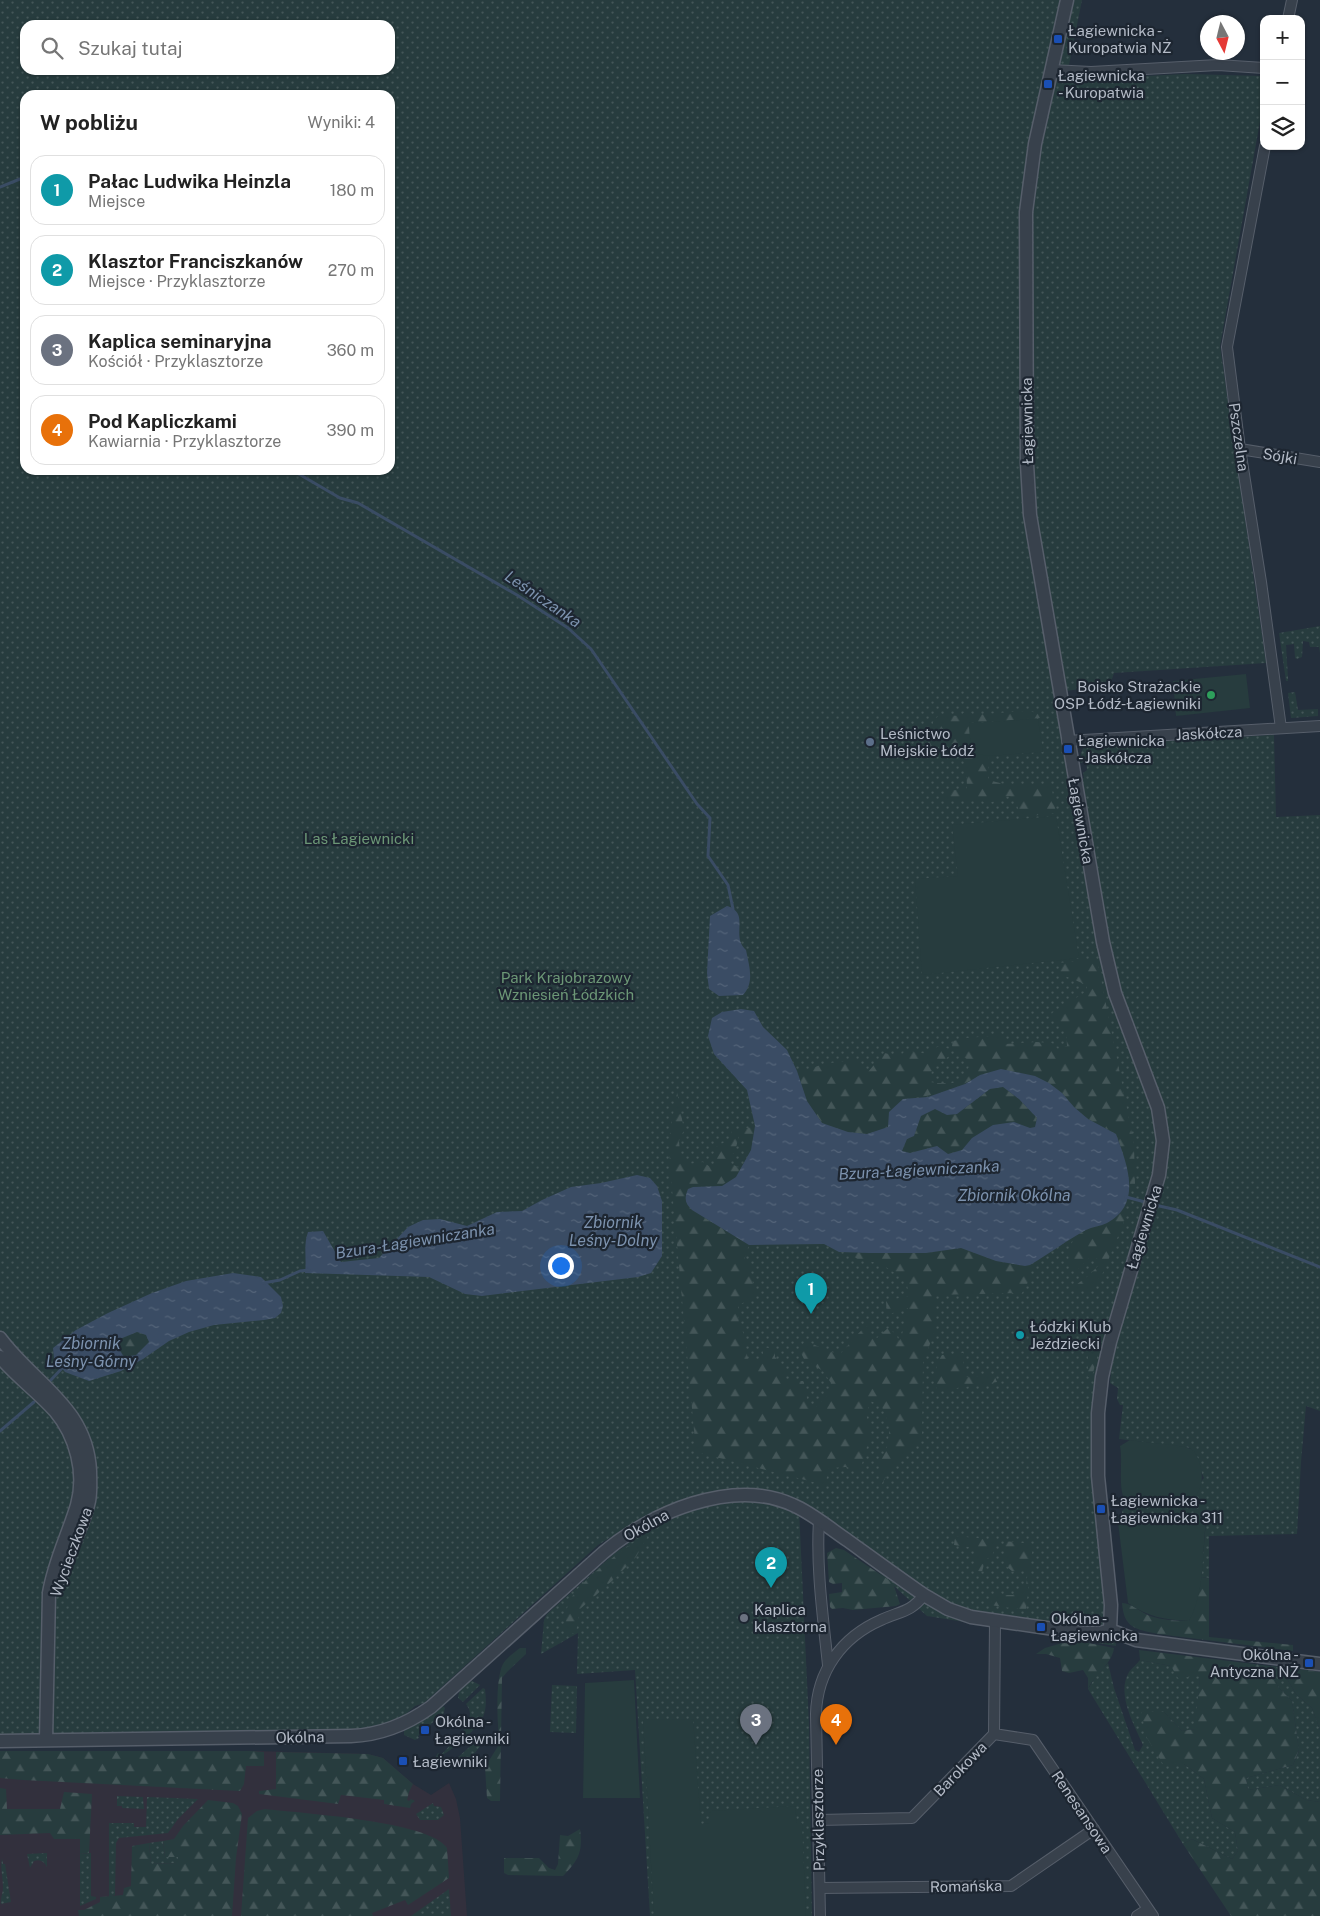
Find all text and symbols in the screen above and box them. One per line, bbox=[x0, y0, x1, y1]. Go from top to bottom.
north arrow bbox=[1200, 15, 1245, 60]
map controls bbox=[1260, 15, 1305, 150]
button: + bbox=[1260, 15, 1305, 60]
search box bbox=[20, 20, 395, 75]
place label: Łagiewnicka - Kuropatwia NŻ bbox=[1068, 22, 1172, 56]
marker: Łagiewnicka - Kuropatwia NŻ bbox=[1052, 33, 1064, 45]
icon: search bbox=[38, 34, 66, 62]
text: Szukaj tutaj bbox=[78, 37, 183, 59]
button: − bbox=[1260, 60, 1305, 105]
place label: Łagiewnicka - Kuropatwia bbox=[1058, 67, 1145, 101]
marker: Łagiewnicka - Kuropatwia bbox=[1042, 78, 1054, 90]
button: layers bbox=[1260, 105, 1305, 150]
text: W pobliżu bbox=[40, 110, 138, 135]
text: Wyniki: 4 bbox=[307, 113, 375, 132]
text: Pałac Ludwika Heinzla bbox=[88, 170, 291, 192]
text: 1 bbox=[54, 181, 60, 200]
text: 180 m bbox=[330, 181, 374, 200]
text: Miejsce bbox=[88, 192, 145, 211]
text: Klasztor Franciszkanów bbox=[88, 250, 303, 272]
text: 2 bbox=[52, 261, 62, 280]
text: 270 m bbox=[328, 261, 374, 280]
text: Miejsce · Przyklasztorze bbox=[88, 272, 266, 291]
text: Kaplica seminaryjna bbox=[88, 330, 272, 352]
text: 3 bbox=[52, 341, 62, 360]
text: 360 m bbox=[327, 341, 374, 360]
text: Kościół · Przyklasztorze bbox=[88, 352, 263, 371]
street label: Łagiewnicka bbox=[1018, 377, 1036, 465]
street label: Pszczelna bbox=[1226, 402, 1252, 472]
text: Pod Kapliczkami bbox=[88, 410, 237, 432]
text: 4 bbox=[52, 421, 62, 440]
text: 390 m bbox=[327, 421, 374, 440]
text: Kawiarnia · Przyklasztorze bbox=[88, 432, 281, 451]
street label: Sójki bbox=[1261, 445, 1299, 467]
water label: Leśniczanka bbox=[501, 567, 585, 631]
place label: Boisko Strażackie OSP Łódź-Łagiewniki bbox=[1054, 678, 1201, 712]
marker: Boisko Strażackie OSP Łódź-Łagiewniki bbox=[1205, 689, 1217, 701]
street label: Jaskółcza bbox=[1175, 723, 1243, 743]
place label: Leśnictwo Miejskie Łódź bbox=[880, 725, 974, 759]
place label: Łagiewnicka - Jaskółcza bbox=[1078, 732, 1165, 766]
marker: Leśnictwo Miejskie Łódź bbox=[864, 736, 876, 748]
marker: Łagiewnicka - Jaskółcza bbox=[1062, 743, 1074, 755]
street label: Łagiewnicka bbox=[1065, 777, 1097, 865]
park label: Las Łagiewnicki bbox=[304, 830, 414, 847]
park label: Park Krajobrazowy Wzniesień Łódzkich bbox=[498, 969, 634, 1003]
water label: Bzura-Łagiewniczanka bbox=[838, 1156, 1000, 1184]
street label: Łagiewnicka bbox=[1123, 1183, 1165, 1271]
water label: Zbiornik Okólna bbox=[957, 1186, 1071, 1205]
water label: Zbiornik Leśny-Dolny bbox=[569, 1213, 658, 1250]
water label: Bzura-Łagiewniczanka bbox=[334, 1219, 496, 1263]
your location bbox=[548, 1253, 574, 1279]
pin: 1 bbox=[795, 1273, 827, 1314]
place label: Łódzki Klub Jeździecki bbox=[1030, 1318, 1111, 1352]
marker: Łódzki Klub Jeździecki bbox=[1014, 1329, 1026, 1341]
water label: Zbiornik Leśny-Górny bbox=[46, 1334, 137, 1371]
place label: Łagiewnicka - Łagiewnicka 311 bbox=[1111, 1492, 1223, 1526]
marker: Łagiewnicka - Łagiewnicka 311 bbox=[1095, 1503, 1107, 1515]
street label: Wycieczkowa bbox=[47, 1505, 95, 1599]
street label: Okólna bbox=[621, 1506, 671, 1544]
pin: 2 bbox=[755, 1547, 787, 1588]
place label: Kaplica klasztorna bbox=[754, 1601, 827, 1635]
place label: Okólna - Łagiewnicka bbox=[1051, 1610, 1138, 1644]
marker: Kaplica klasztorna bbox=[738, 1612, 750, 1624]
marker: Okólna - Łagiewnicka bbox=[1035, 1621, 1047, 1633]
place label: Okólna - Antyczna NŻ bbox=[1210, 1646, 1299, 1680]
marker: Okólna - Antyczna NŻ bbox=[1303, 1657, 1315, 1669]
pin: 3 bbox=[740, 1704, 772, 1745]
pin: 4 bbox=[820, 1704, 852, 1745]
place label: Okólna - Łagiewniki bbox=[435, 1713, 510, 1747]
marker: Okólna - Łagiewniki bbox=[419, 1724, 431, 1736]
street label: Okólna bbox=[275, 1728, 325, 1746]
street label: Barokowa bbox=[930, 1738, 990, 1800]
place label: Łagiewniki bbox=[413, 1753, 488, 1770]
marker: Łagiewniki bbox=[397, 1755, 409, 1767]
street label: Renesansowa bbox=[1048, 1768, 1116, 1856]
street label: Przyklasztorze bbox=[809, 1769, 827, 1871]
street label: Romańska bbox=[930, 1877, 1002, 1895]

